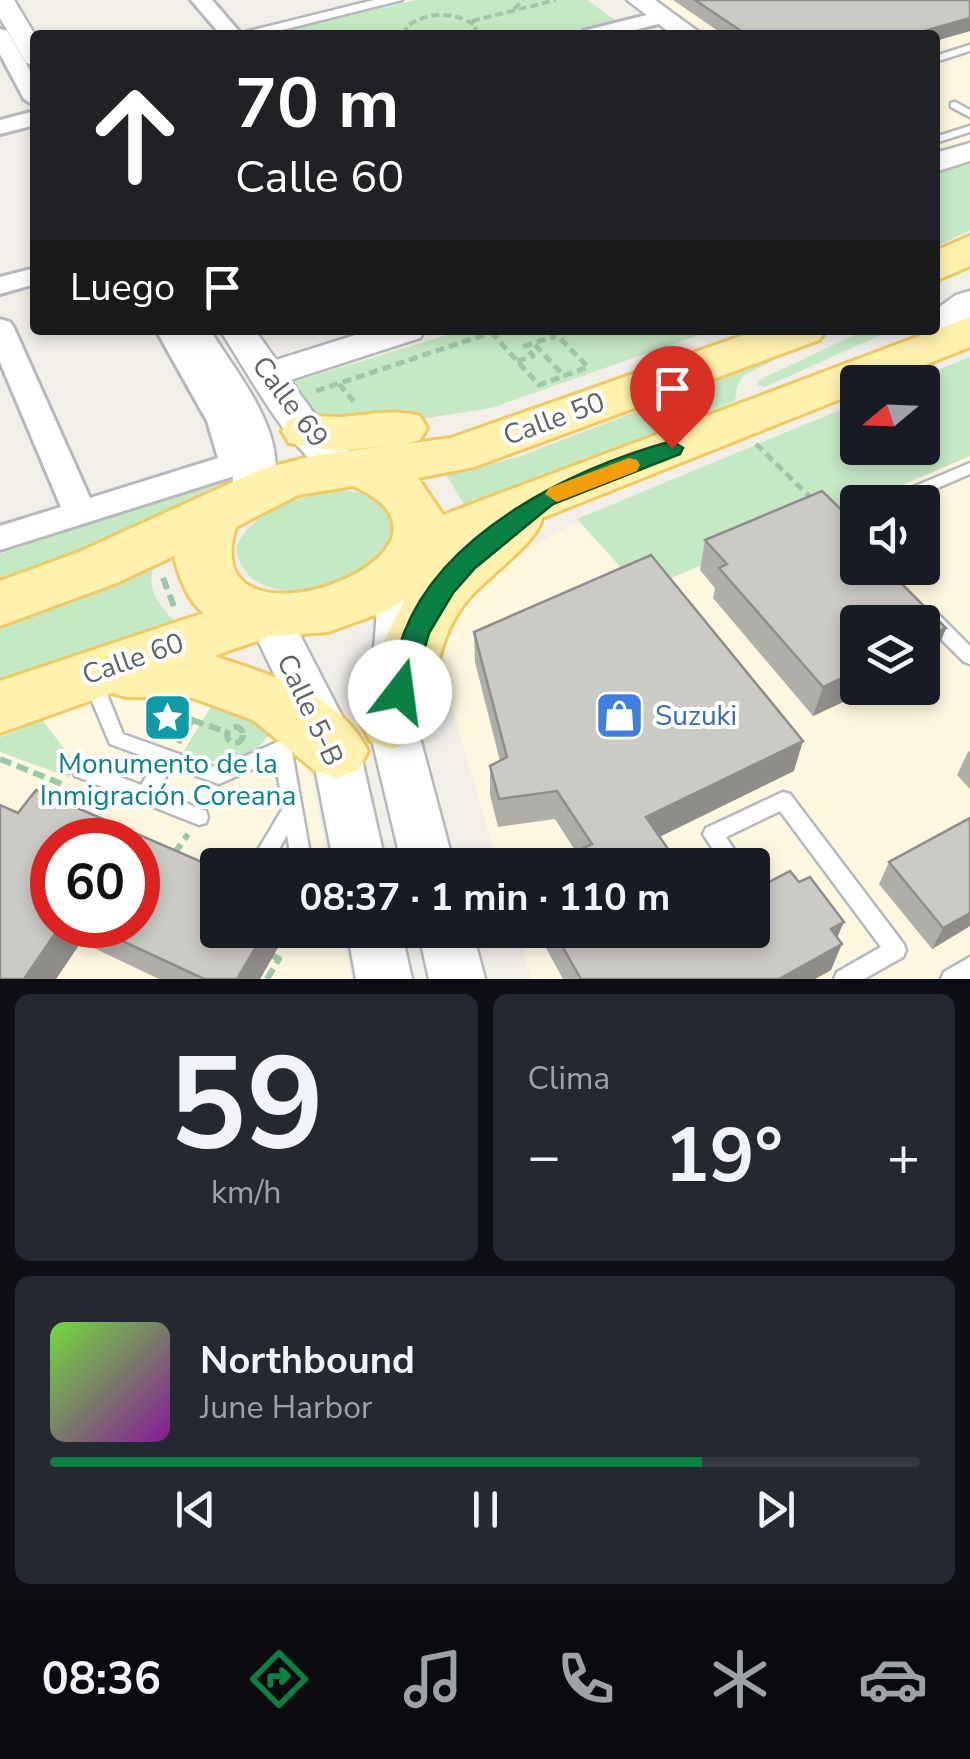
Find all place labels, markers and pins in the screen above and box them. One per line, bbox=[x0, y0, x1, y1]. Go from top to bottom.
pin bbox=[630, 346, 715, 449]
shop icon: Suzuki bbox=[594, 690, 646, 742]
place icon: Monumento de la Inmigración Coreana bbox=[142, 691, 194, 743]
place label: Suzuki bbox=[655, 697, 737, 735]
place label: Monumento de la Inmigración Coreana bbox=[40, 745, 296, 815]

